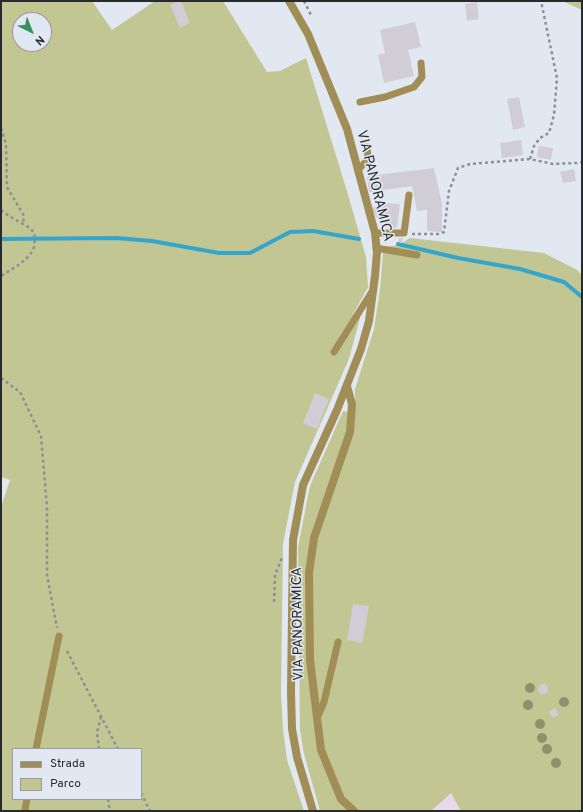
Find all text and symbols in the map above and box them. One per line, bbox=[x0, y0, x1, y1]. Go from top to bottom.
north arrow bbox=[12, 12, 52, 52]
text: N bbox=[32, 32, 47, 48]
street label: VIA PANORAMICA bbox=[352, 129, 396, 243]
street label: VIA PANORAMICA bbox=[290, 567, 308, 681]
legend bbox=[12, 748, 142, 800]
text: Strada bbox=[50, 756, 85, 772]
text: Parco bbox=[50, 776, 81, 792]

